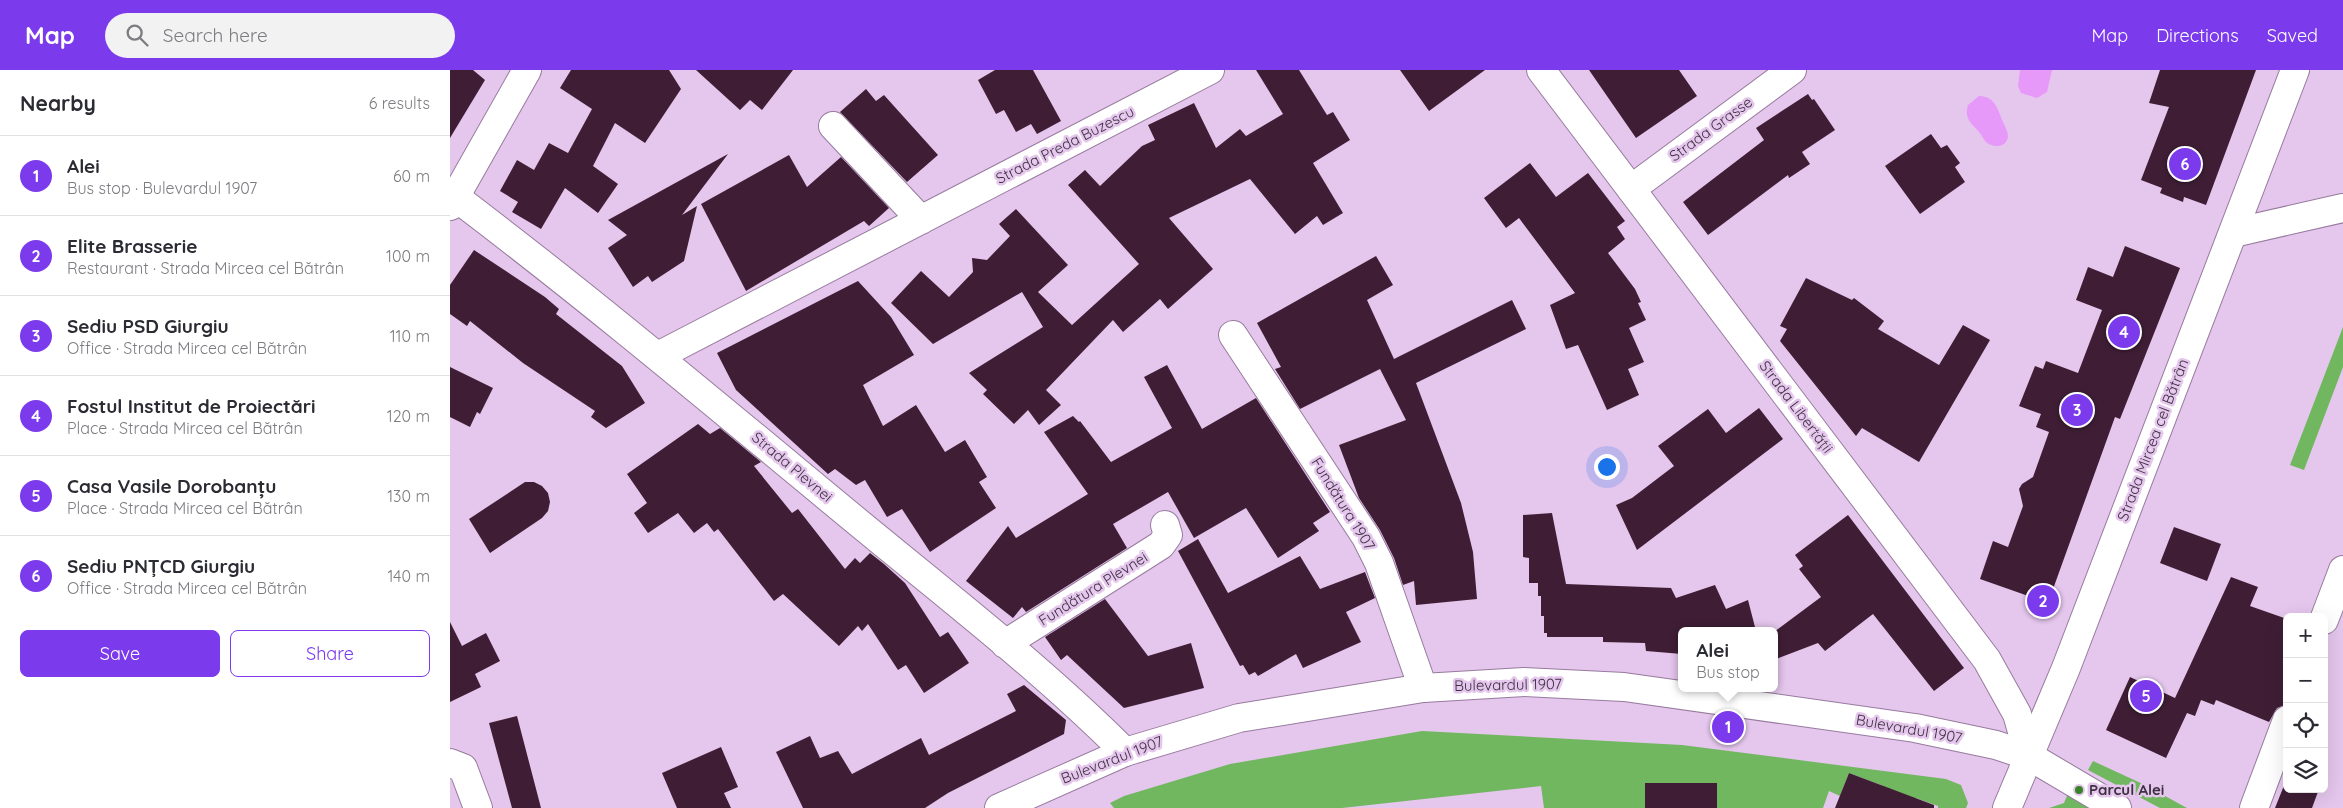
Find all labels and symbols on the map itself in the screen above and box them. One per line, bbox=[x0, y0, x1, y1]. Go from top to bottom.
street label: Strada Grasse bbox=[1665, 92, 1756, 165]
street label: Strada Preda Buzescu bbox=[992, 101, 1137, 188]
pin: 6 bbox=[2169, 145, 2201, 183]
pin: 4 bbox=[2108, 313, 2140, 351]
street label: Strada Mircea cel Bătrân bbox=[2113, 356, 2192, 524]
street label: Strada Libertății bbox=[1756, 357, 1837, 457]
pin: 3 bbox=[2061, 391, 2093, 429]
street label: Strada Plevnei bbox=[748, 427, 837, 506]
street label: Fundătura 1907 bbox=[1307, 454, 1380, 554]
your location bbox=[1594, 454, 1620, 480]
street label: Fundătura Plevnei bbox=[1035, 547, 1151, 630]
pin: 2 bbox=[2027, 582, 2059, 620]
street label: Bulevardul 1907 bbox=[1454, 674, 1562, 695]
pin: 5 bbox=[2130, 677, 2162, 715]
pin: 1 bbox=[1712, 708, 1744, 746]
street label: Bulevardul 1907 bbox=[1854, 710, 1964, 747]
street label: Bulevardul 1907 bbox=[1058, 731, 1166, 788]
place label: Parcul Alei bbox=[2089, 780, 2164, 799]
marker: Parcul Alei bbox=[2073, 784, 2085, 796]

